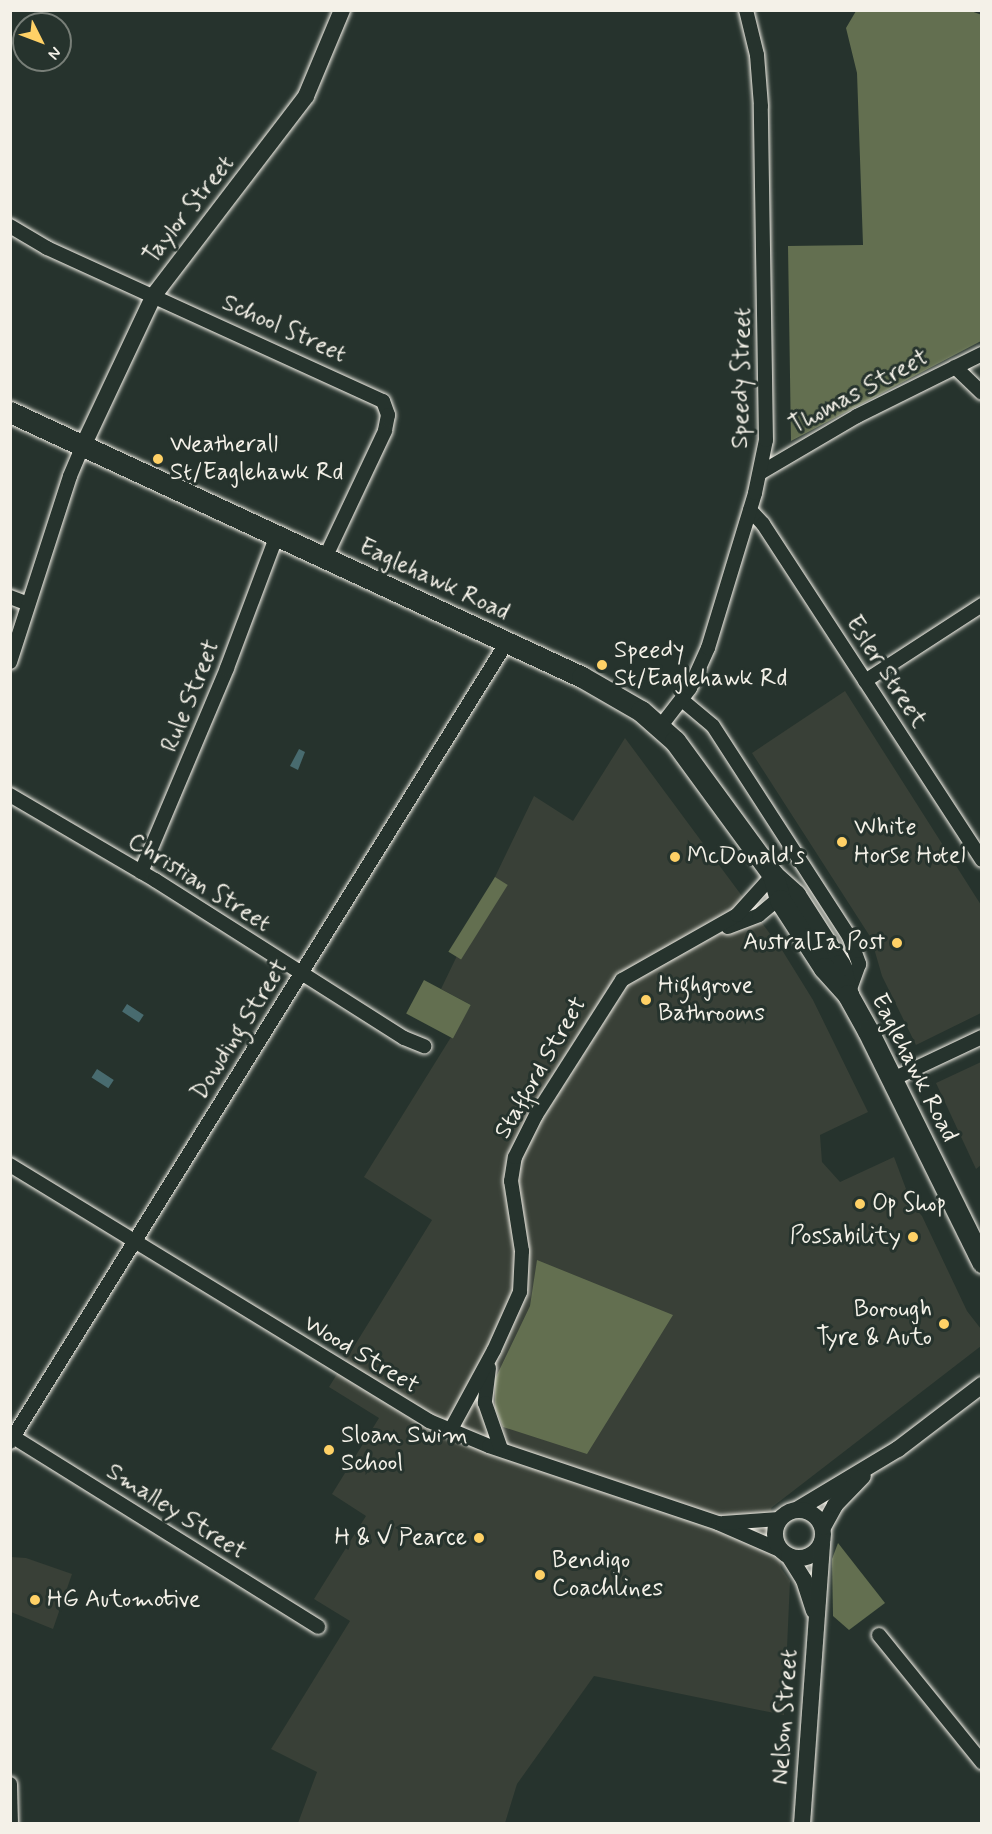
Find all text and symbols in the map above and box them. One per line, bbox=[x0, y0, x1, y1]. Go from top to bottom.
north arrow bbox=[12, 12, 72, 72]
text: N bbox=[43, 42, 66, 64]
street label: Taylor Street bbox=[136, 148, 242, 272]
street label: School Street bbox=[215, 288, 353, 370]
street label: Speedy Street bbox=[726, 305, 758, 451]
street label: Thomas Street bbox=[785, 344, 933, 440]
place label: Weatherall St/Eaglehawk Rd bbox=[170, 431, 342, 487]
marker: Weatherall St/Eaglehawk Rd bbox=[151, 452, 165, 466]
street label: Eaglehawk Road bbox=[355, 533, 513, 627]
street label: Esler Street bbox=[839, 610, 933, 734]
street label: Rule Street bbox=[156, 636, 226, 756]
place label: Speedy St/Eaglehawk Rd bbox=[614, 637, 786, 693]
marker: Speedy St/Eaglehawk Rd bbox=[595, 658, 609, 672]
place label: White Horse Hotel bbox=[854, 814, 965, 870]
street label: Christian Street bbox=[121, 827, 277, 939]
marker: White Horse Hotel bbox=[835, 835, 849, 849]
place label: McDonald's bbox=[687, 843, 805, 871]
marker: McDonald's bbox=[668, 850, 682, 864]
place label: AustralIa Post bbox=[743, 929, 885, 957]
marker: AustralIa Post bbox=[890, 936, 904, 950]
street label: Dowding Street bbox=[186, 955, 294, 1105]
place label: Highgrove Bathrooms bbox=[658, 972, 765, 1028]
street label: Eaglehawk Road bbox=[865, 990, 963, 1146]
street label: Stafford Street bbox=[489, 992, 593, 1144]
marker: Highgrove Bathrooms bbox=[639, 993, 653, 1007]
place label: Op Shop bbox=[872, 1190, 947, 1218]
marker: Op Shop bbox=[853, 1197, 867, 1211]
place label: Possability bbox=[790, 1223, 901, 1251]
marker: Possability bbox=[906, 1230, 920, 1244]
place label: Borough Tyre & Auto bbox=[816, 1296, 932, 1352]
street label: Wood Street bbox=[299, 1310, 423, 1400]
marker: Borough Tyre & Auto bbox=[937, 1317, 951, 1331]
place label: Sloan Swim School bbox=[341, 1422, 468, 1478]
marker: Sloan Swim School bbox=[322, 1443, 336, 1457]
street label: Smalley Street bbox=[101, 1458, 251, 1566]
place label: H & V Pearce bbox=[336, 1524, 467, 1552]
marker: H & V Pearce bbox=[472, 1531, 486, 1545]
place label: Bendigo Coachlines bbox=[552, 1547, 663, 1603]
marker: Bendigo Coachlines bbox=[533, 1568, 547, 1582]
place label: HG Automotive bbox=[47, 1586, 201, 1614]
marker: HG Automotive bbox=[28, 1593, 42, 1607]
street label: Nelson Street bbox=[766, 1646, 804, 1788]

